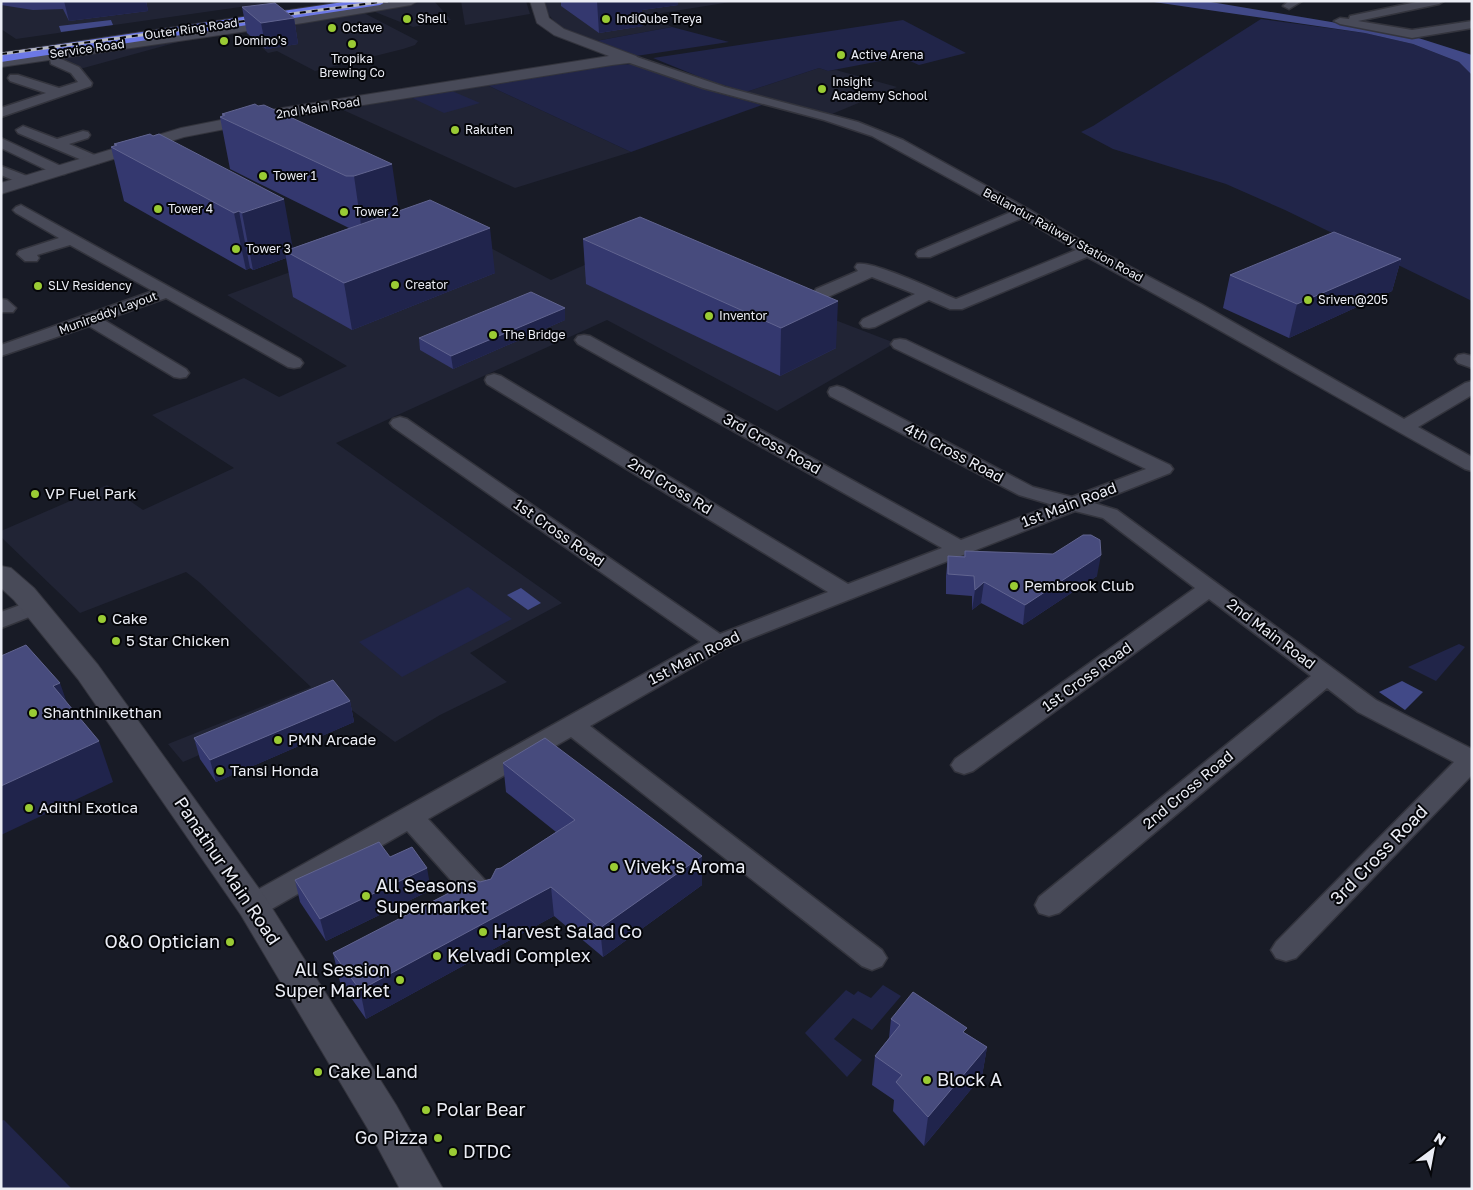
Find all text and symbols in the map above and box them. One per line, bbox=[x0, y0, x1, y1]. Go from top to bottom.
place label: Shell bbox=[417, 11, 447, 26]
place label: IndiQube Treya bbox=[616, 11, 702, 26]
marker: Shell bbox=[401, 13, 413, 25]
marker: IndiQube Treya bbox=[600, 13, 612, 25]
street label: Outer Ring Road bbox=[143, 15, 239, 42]
place label: Octave bbox=[342, 20, 382, 35]
marker: Octave bbox=[326, 22, 338, 34]
place label: Domino's bbox=[234, 33, 287, 48]
marker: Domino's bbox=[218, 35, 230, 47]
street label: Service Road bbox=[48, 36, 125, 61]
marker: Tropika Brewing Co bbox=[346, 38, 358, 50]
place label: Active Arena bbox=[851, 47, 924, 62]
marker: Active Arena bbox=[835, 49, 847, 61]
place label: Tropika Brewing Co bbox=[319, 51, 385, 80]
place label: Insight Academy School bbox=[832, 74, 928, 103]
marker: Insight Academy School bbox=[816, 83, 828, 95]
street label: 2nd Main Road bbox=[275, 93, 361, 122]
place label: Rakuten bbox=[465, 122, 513, 137]
marker: Rakuten bbox=[449, 124, 461, 136]
place label: Tower 1 bbox=[273, 168, 317, 183]
marker: Tower 1 bbox=[257, 170, 269, 182]
street label: Bellandur Railway Station Road bbox=[981, 184, 1146, 285]
place label: Tower 4 bbox=[168, 201, 213, 216]
marker: Tower 4 bbox=[152, 203, 164, 215]
place label: Tower 2 bbox=[354, 204, 399, 219]
marker: Tower 2 bbox=[338, 206, 350, 218]
place label: Tower 3 bbox=[246, 241, 291, 256]
marker: Tower 3 bbox=[230, 243, 242, 255]
place label: Creator bbox=[405, 277, 448, 292]
place label: SLV Residency bbox=[48, 278, 132, 293]
marker: Creator bbox=[389, 279, 401, 291]
marker: SLV Residency bbox=[32, 280, 44, 292]
street label: Munireddy Layout bbox=[57, 288, 159, 337]
place label: Sriven@205 bbox=[1318, 292, 1388, 307]
marker: Sriven@205 bbox=[1302, 294, 1314, 306]
place label: Inventor bbox=[719, 308, 768, 323]
marker: Inventor bbox=[703, 310, 715, 322]
place label: The Bridge bbox=[503, 327, 565, 342]
marker: The Bridge bbox=[487, 329, 499, 341]
street label: 3rd Cross Road bbox=[721, 409, 824, 477]
street label: 4th Cross Road bbox=[902, 418, 1007, 486]
street label: 2nd Cross Rd bbox=[625, 453, 716, 517]
street label: 1st Main Road bbox=[1019, 478, 1119, 530]
place label: VP Fuel Park bbox=[45, 484, 137, 502]
marker: VP Fuel Park bbox=[29, 488, 41, 500]
street label: 1st Cross Road bbox=[511, 494, 608, 570]
place label: Pembrook Club bbox=[1024, 576, 1134, 594]
marker: Pembrook Club bbox=[1008, 580, 1020, 592]
street label: 2nd Main Road bbox=[1224, 594, 1319, 672]
place label: Cake bbox=[112, 609, 148, 627]
marker: Cake bbox=[96, 613, 108, 625]
street label: 1st Main Road bbox=[645, 626, 742, 688]
place label: 5 Star Chicken bbox=[126, 631, 230, 649]
marker: 5 Star Chicken bbox=[110, 635, 122, 647]
street label: 1st Cross Road bbox=[1038, 638, 1135, 715]
place label: Shanthinikethan bbox=[43, 703, 162, 721]
marker: Shanthinikethan bbox=[27, 707, 39, 719]
place label: PMN Arcade bbox=[288, 730, 377, 748]
marker: PMN Arcade bbox=[272, 734, 284, 746]
street label: 2nd Cross Road bbox=[1139, 746, 1236, 832]
place label: Tansi Honda bbox=[230, 761, 319, 779]
marker: Tansi Honda bbox=[214, 765, 226, 777]
street label: Panathur Main Road bbox=[170, 792, 286, 949]
place label: Adithi Exotica bbox=[39, 798, 138, 816]
street label: 3rd Cross Road bbox=[1325, 800, 1432, 909]
marker: Adithi Exotica bbox=[23, 802, 35, 814]
place label: Vivek's Aroma bbox=[624, 855, 745, 877]
marker: Vivek's Aroma bbox=[608, 861, 620, 873]
place label: All Seasons Supermarket bbox=[376, 874, 488, 917]
marker: All Seasons Supermarket bbox=[360, 890, 372, 902]
place label: Harvest Salad Co bbox=[493, 920, 642, 942]
marker: Harvest Salad Co bbox=[477, 926, 489, 938]
place label: O&O Optician bbox=[105, 930, 220, 952]
marker: O&O Optician bbox=[224, 936, 236, 948]
place label: Kelvadi Complex bbox=[447, 944, 591, 966]
marker: Kelvadi Complex bbox=[431, 950, 443, 962]
place label: All Session Super Market bbox=[274, 958, 390, 1001]
marker: All Session Super Market bbox=[394, 974, 406, 986]
place label: Cake Land bbox=[328, 1060, 418, 1082]
marker: Cake Land bbox=[312, 1066, 324, 1078]
place label: Block A bbox=[937, 1068, 1002, 1090]
marker: Block A bbox=[921, 1074, 933, 1086]
place label: Polar Bear bbox=[436, 1098, 526, 1120]
marker: Polar Bear bbox=[420, 1104, 432, 1116]
north arrow bbox=[1408, 1125, 1458, 1175]
place label: Go Pizza bbox=[355, 1126, 428, 1148]
text: N bbox=[1431, 1129, 1449, 1149]
marker: Go Pizza bbox=[432, 1132, 444, 1144]
place label: DTDC bbox=[463, 1140, 511, 1162]
marker: DTDC bbox=[447, 1146, 459, 1158]

